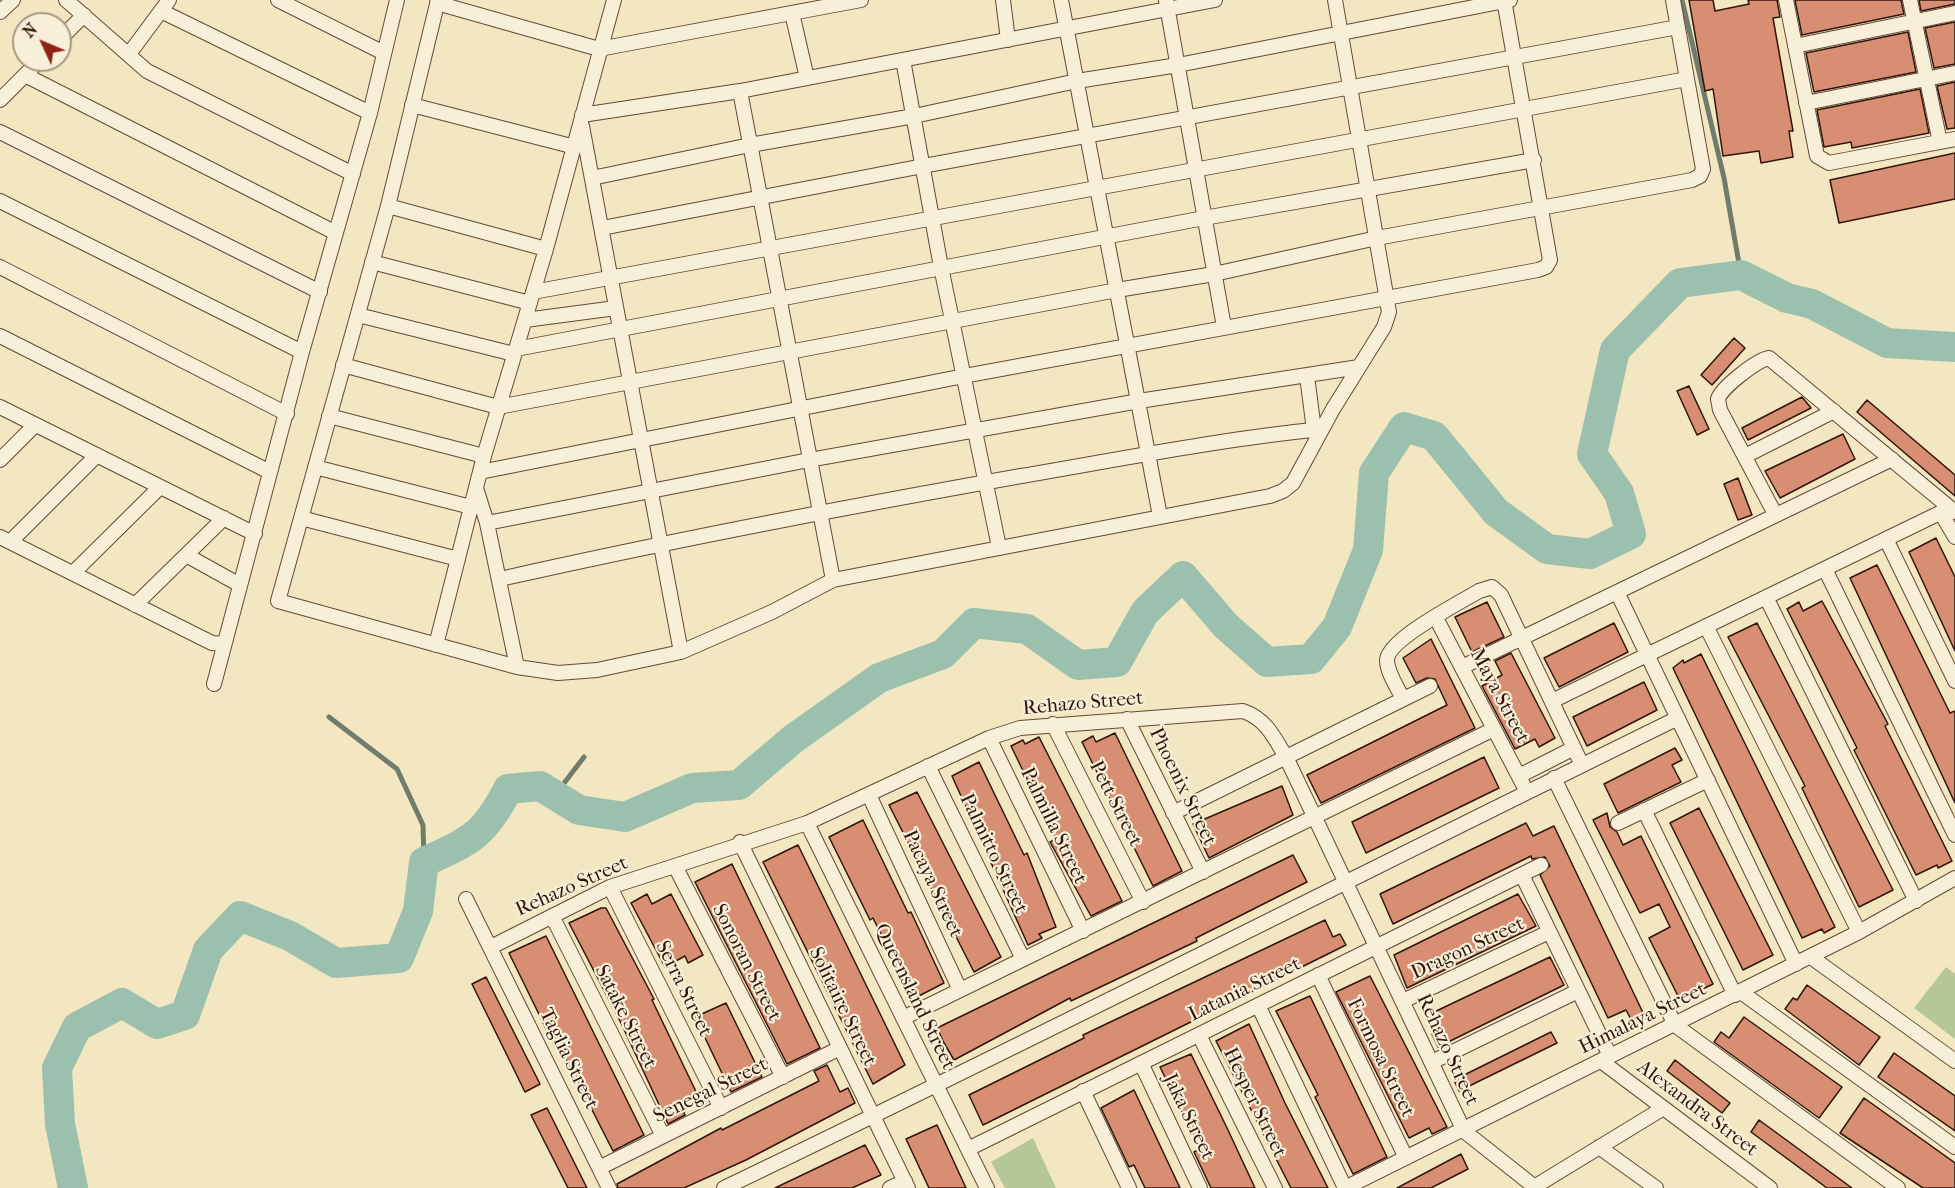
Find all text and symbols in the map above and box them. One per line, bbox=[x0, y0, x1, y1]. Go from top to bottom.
north arrow bbox=[12, 12, 72, 72]
text: N bbox=[19, 20, 41, 42]
street label: Maya Street bbox=[1464, 644, 1534, 748]
street label: Rehazo Street bbox=[1022, 687, 1144, 721]
street label: Phoenix Street bbox=[1143, 724, 1221, 850]
street label: Pett Street bbox=[1083, 757, 1147, 851]
street label: Palmilla Street bbox=[1014, 764, 1092, 888]
street label: Palmitto Street bbox=[954, 790, 1032, 918]
street label: Pacaya Street bbox=[897, 827, 967, 941]
street label: Rehazo Street bbox=[512, 852, 632, 922]
street label: Sonoran Street bbox=[706, 900, 786, 1026]
street label: Dragon Street bbox=[1407, 912, 1529, 986]
street label: Queensland Street bbox=[868, 920, 960, 1074]
street label: Serra Street bbox=[650, 937, 716, 1041]
street label: Solitaire Street bbox=[803, 944, 881, 1070]
street label: Latania Street bbox=[1185, 953, 1305, 1027]
street label: Satake Street bbox=[589, 961, 661, 1073]
street label: Himalaya Street bbox=[1575, 978, 1711, 1060]
street label: Rehazo Street bbox=[1411, 990, 1483, 1110]
street label: Formosa Street bbox=[1341, 995, 1419, 1121]
street label: Taglia Street bbox=[533, 1005, 603, 1113]
street label: Hesper Street bbox=[1217, 1044, 1291, 1162]
street label: Senegal Street bbox=[650, 1053, 772, 1129]
street label: Alexandra Street bbox=[1632, 1056, 1762, 1162]
street label: Jaka Street bbox=[1157, 1070, 1219, 1164]

